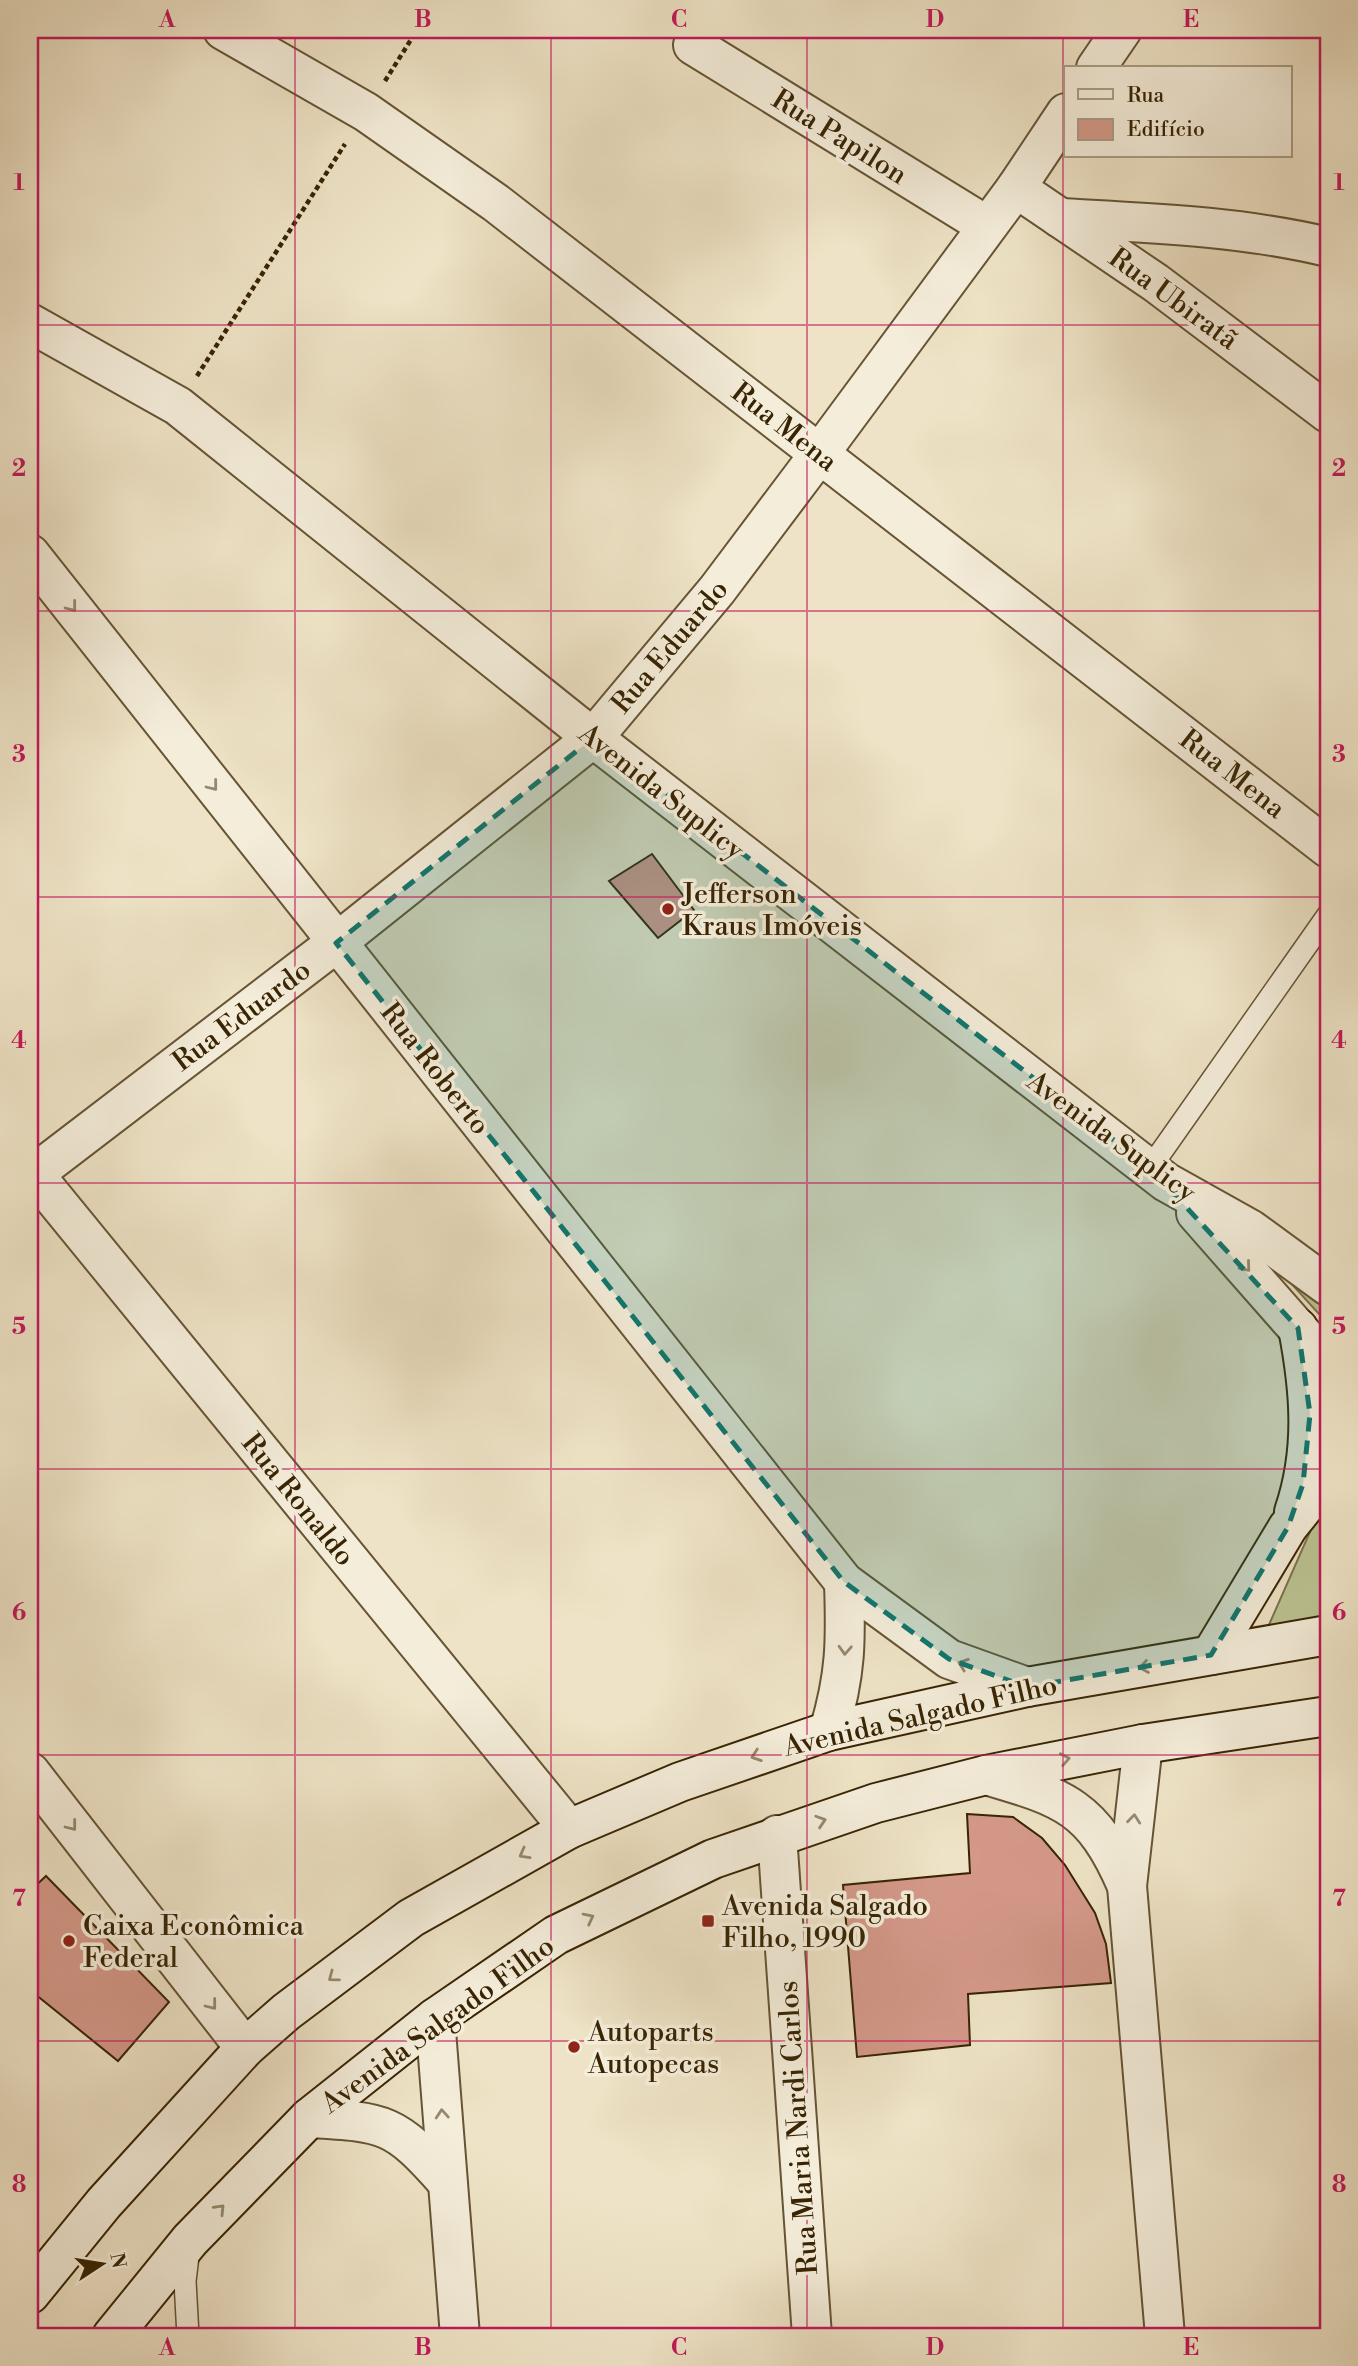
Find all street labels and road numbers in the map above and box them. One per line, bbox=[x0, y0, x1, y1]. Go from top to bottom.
street label: Rua Papilon bbox=[765, 82, 914, 193]
street label: Rua Ubiratã bbox=[1101, 240, 1245, 358]
street label: Rua Mena bbox=[724, 375, 845, 480]
street label: Rua Eduardo bbox=[604, 573, 736, 721]
street label: Avenida Suplicy bbox=[570, 716, 751, 868]
street label: Rua Mena bbox=[1172, 722, 1293, 827]
street label: Rua Eduardo bbox=[166, 953, 318, 1080]
street label: Rua Roberto bbox=[372, 996, 497, 1142]
street label: Avenida Suplicy bbox=[1019, 1063, 1203, 1211]
street label: Rua Ronaldo bbox=[234, 1426, 362, 1573]
street label: Avenida Salgado Filho bbox=[779, 1668, 1061, 1765]
street label: Avenida Salgado Filho bbox=[314, 1929, 561, 2122]
street label: Rua Maria Nardi Carlos bbox=[771, 1980, 826, 2276]

